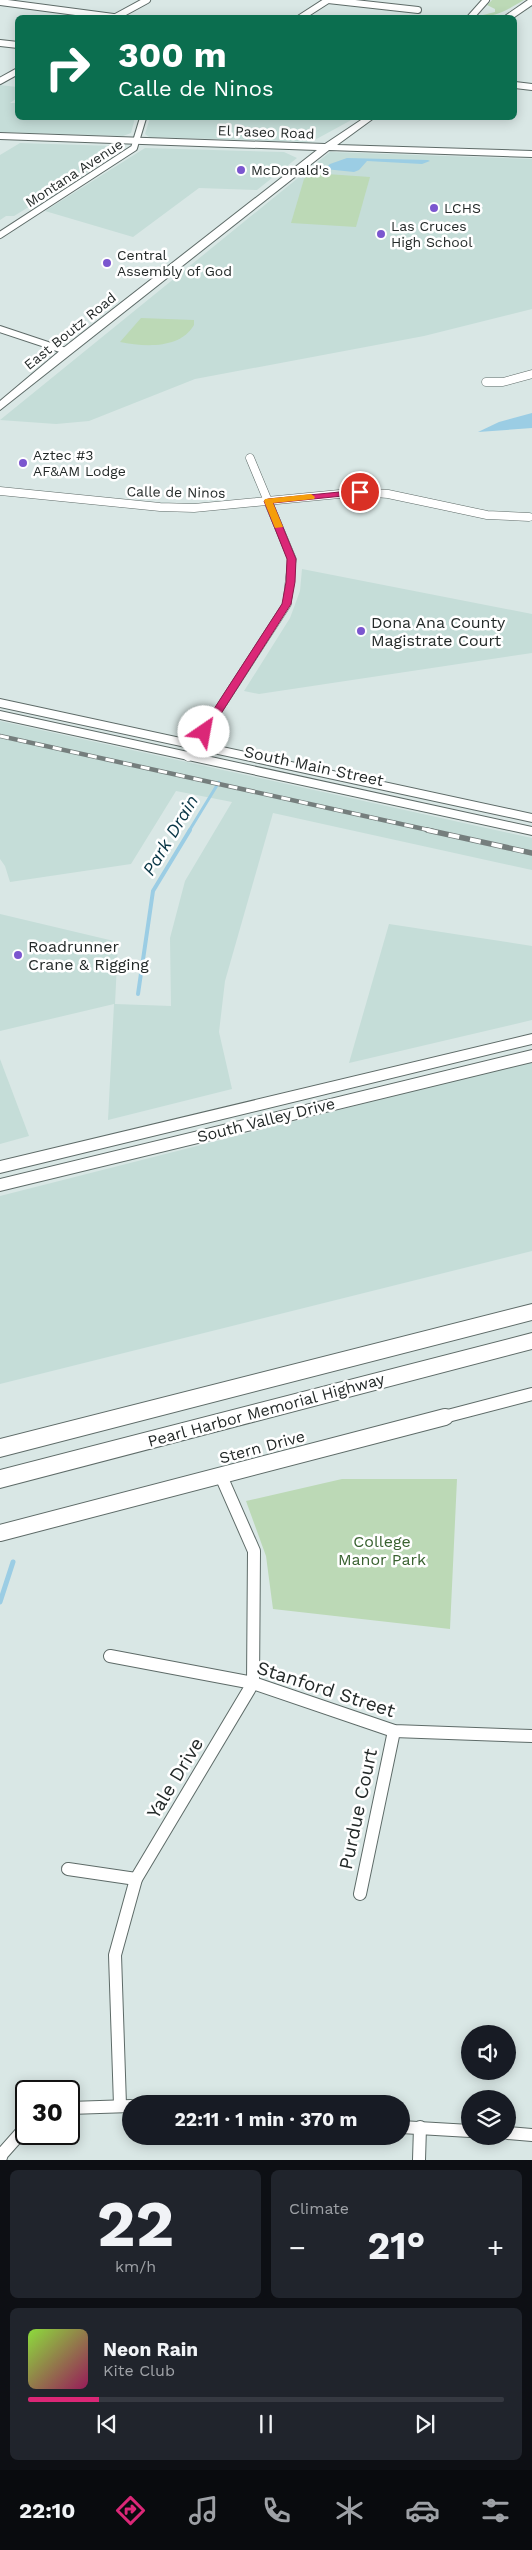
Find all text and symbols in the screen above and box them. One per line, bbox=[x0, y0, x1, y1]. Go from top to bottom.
text: 300 m bbox=[118, 34, 227, 76]
icon: right bbox=[35, 35, 100, 100]
text: Calle de Ninos bbox=[118, 76, 274, 101]
street label: El Paseo Road bbox=[217, 122, 315, 142]
street label: Montana Avenue bbox=[22, 136, 126, 210]
place label: McDonald's bbox=[251, 162, 329, 178]
marker: McDonald's bbox=[235, 164, 247, 176]
place label: LCHS bbox=[444, 200, 481, 216]
marker: LCHS bbox=[428, 202, 440, 214]
place label: Las Cruces High School bbox=[391, 218, 473, 250]
marker: Las Cruces High School bbox=[375, 228, 387, 240]
place label: Central Assembly of God bbox=[117, 247, 232, 279]
marker: Central Assembly of God bbox=[101, 257, 113, 269]
street label: East Boutz Road bbox=[21, 289, 119, 373]
place label: Aztec #3 AF&AM Lodge bbox=[33, 447, 126, 479]
marker: Aztec #3 AF&AM Lodge bbox=[17, 457, 29, 469]
pin bbox=[339, 471, 381, 513]
icon: arrive bbox=[346, 478, 374, 506]
street label: Calle de Ninos bbox=[126, 483, 226, 501]
place label: Dona Ana County Magistrate Court bbox=[371, 613, 506, 650]
marker: Dona Ana County Magistrate Court bbox=[355, 625, 367, 637]
position arrow bbox=[177, 705, 229, 757]
street label: South Main Street bbox=[242, 742, 386, 790]
water label: Park Drain bbox=[138, 791, 202, 879]
place label: Roadrunner Crane & Rigging bbox=[28, 937, 149, 974]
marker: Roadrunner Crane & Rigging bbox=[12, 949, 24, 961]
street label: South Valley Drive bbox=[195, 1094, 337, 1146]
street label: Pearl Harbor Memorial Highway bbox=[146, 1369, 387, 1451]
street label: Stern Drive bbox=[217, 1426, 307, 1468]
park label: College Manor Park bbox=[338, 1532, 426, 1569]
street label: Stanford Street bbox=[254, 1656, 398, 1722]
street label: Yale Drive bbox=[142, 1733, 208, 1823]
street label: Purdue Court bbox=[334, 1746, 382, 1872]
map controls bbox=[461, 2025, 516, 2145]
button: sound bbox=[461, 2025, 516, 2080]
speed limit sign: 30 bbox=[15, 2080, 80, 2145]
button: layers bbox=[461, 2090, 516, 2145]
text: 22:11 · 1 min · 370 m bbox=[175, 2108, 357, 2131]
text: 22 bbox=[97, 2186, 174, 2262]
text: Climate bbox=[289, 2199, 349, 2218]
text: 21° bbox=[368, 2224, 425, 2268]
text: − bbox=[289, 2231, 306, 2264]
text: + bbox=[487, 2231, 504, 2264]
text: km/h bbox=[115, 2257, 156, 2276]
text: Neon Rain bbox=[103, 2338, 198, 2361]
text: Kite Club bbox=[103, 2361, 175, 2380]
icon: previous bbox=[93, 2410, 121, 2438]
icon: pause bbox=[252, 2410, 280, 2438]
icon: next bbox=[411, 2410, 439, 2438]
icon: directions bbox=[113, 2493, 148, 2528]
icon: music bbox=[186, 2493, 221, 2528]
icon: phone bbox=[259, 2493, 294, 2528]
icon: climate bbox=[332, 2493, 367, 2528]
icon: car bbox=[405, 2493, 440, 2528]
icon: filters bbox=[478, 2493, 513, 2528]
text: 22:10 bbox=[19, 2498, 75, 2523]

